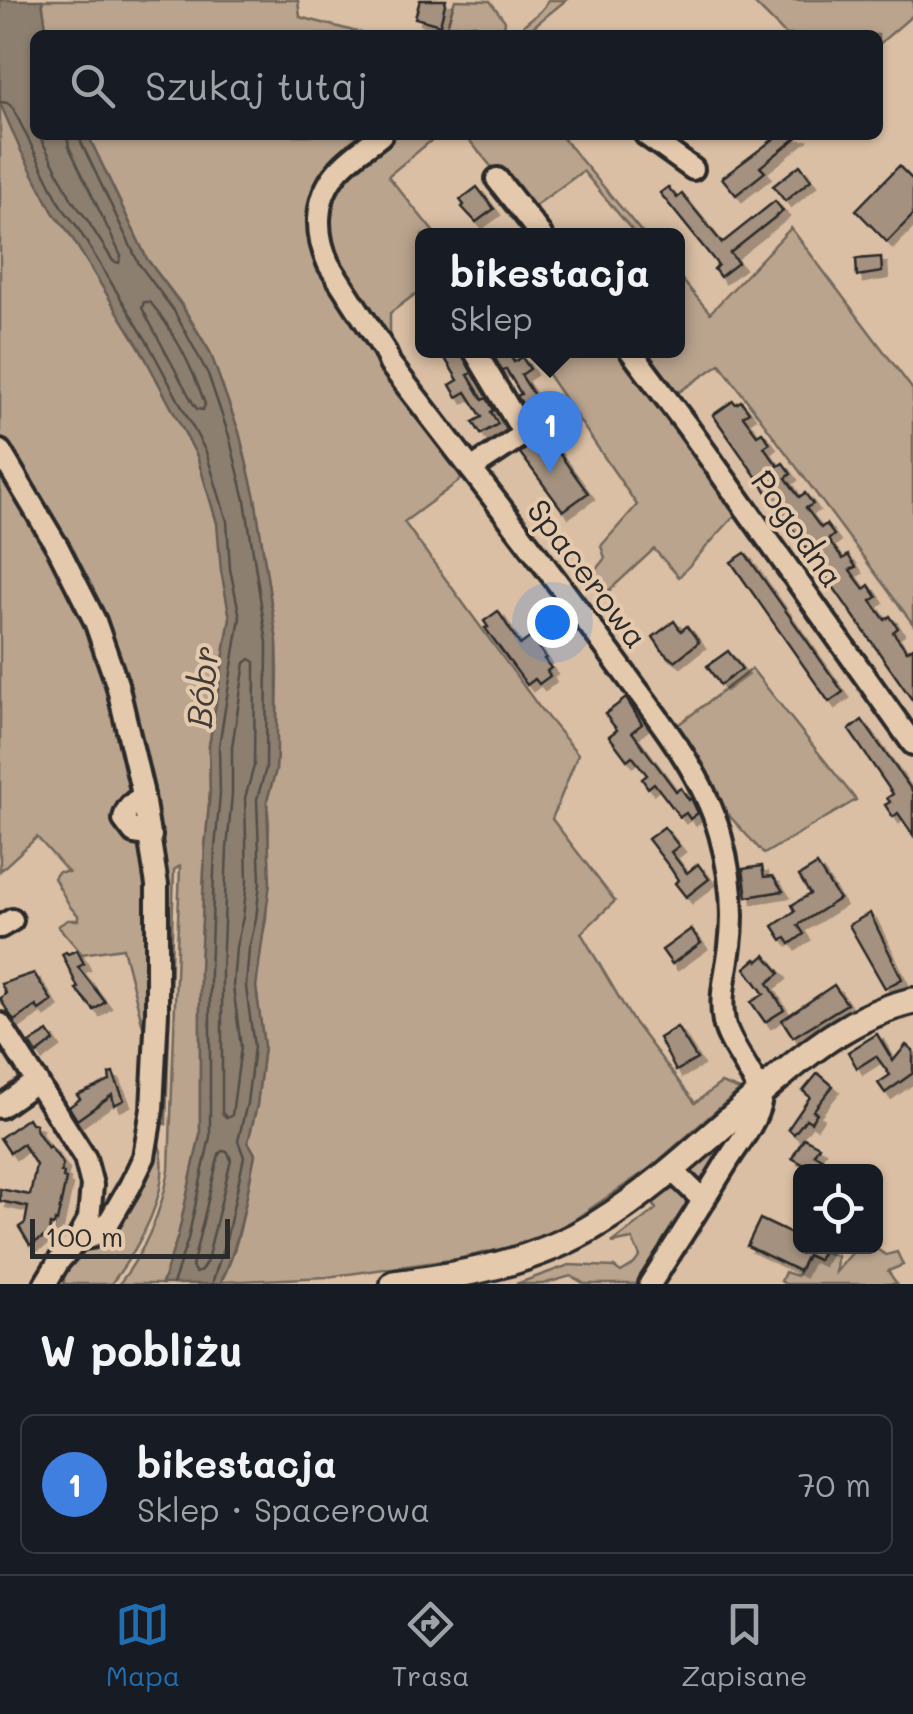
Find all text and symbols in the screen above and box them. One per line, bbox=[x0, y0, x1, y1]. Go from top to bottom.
search box bbox=[30, 30, 883, 140]
icon: search bbox=[65, 58, 120, 113]
text: Szukaj tutaj bbox=[145, 60, 368, 110]
popup bbox=[415, 228, 685, 358]
text: bikestacja bbox=[450, 247, 650, 297]
text: Sklep bbox=[450, 297, 533, 339]
pin: 1 bbox=[518, 390, 582, 473]
street label: Pogodna bbox=[743, 461, 854, 595]
street label: Spacerowa bbox=[519, 490, 658, 656]
your location bbox=[527, 597, 578, 648]
water label: Bóbr bbox=[175, 644, 228, 730]
map controls bbox=[793, 1164, 883, 1254]
button: locate bbox=[793, 1164, 883, 1254]
scale bar bbox=[30, 1214, 230, 1258]
text: 100 m bbox=[45, 1218, 123, 1254]
text: W pobliżu bbox=[40, 1322, 243, 1377]
text: bikestacja bbox=[137, 1438, 337, 1488]
text: 1 bbox=[67, 1463, 82, 1505]
text: 70 m bbox=[798, 1463, 871, 1505]
text: Sklep · Spacerowa bbox=[137, 1488, 430, 1530]
tab: Mapa bbox=[106, 1597, 180, 1693]
tab: Trasa bbox=[392, 1597, 470, 1693]
tab: Zapisane bbox=[681, 1597, 807, 1693]

